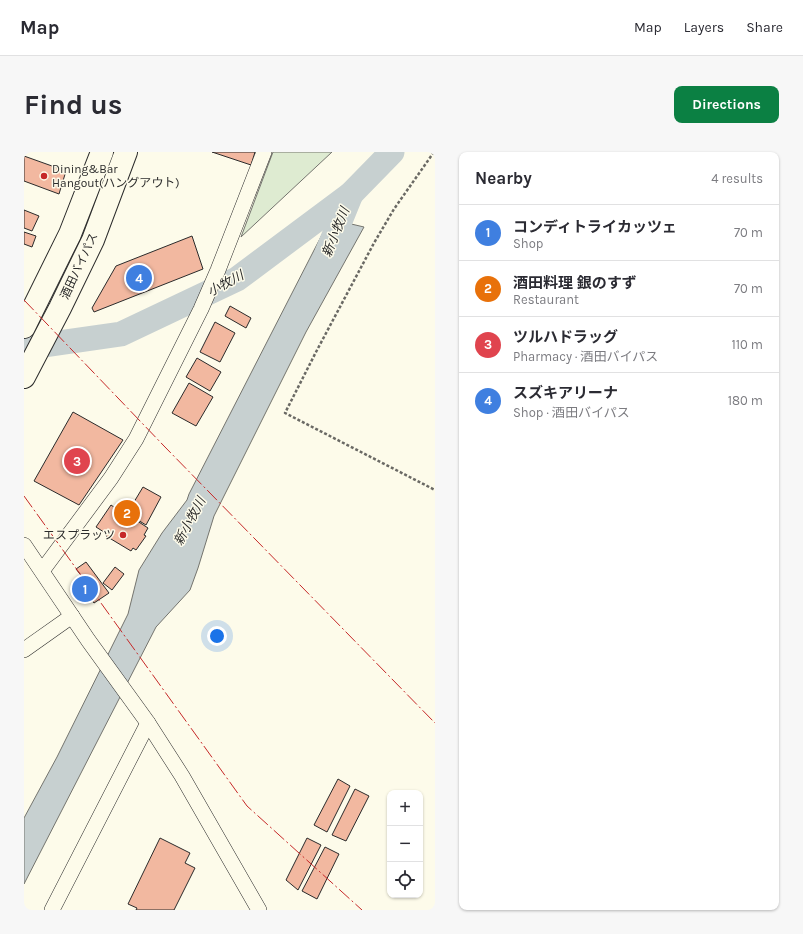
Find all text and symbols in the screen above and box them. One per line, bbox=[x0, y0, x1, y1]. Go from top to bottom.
text: Map bbox=[20, 17, 59, 39]
text: Map bbox=[634, 19, 662, 36]
text: Layers bbox=[684, 19, 724, 36]
text: Share bbox=[746, 19, 783, 36]
button: Directions bbox=[674, 86, 779, 123]
text: Find us bbox=[24, 88, 123, 121]
place label: Dining&Bar Hangout(ハングアウト) bbox=[52, 162, 180, 190]
text: Nearby bbox=[475, 168, 532, 188]
marker: Dining&Bar Hangout(ハングアウト) bbox=[39, 171, 49, 181]
text: 4 results bbox=[711, 171, 763, 186]
water label: 新小牧川 bbox=[319, 203, 353, 259]
text: コンディトライカッツェ bbox=[513, 218, 677, 236]
text: 1 bbox=[486, 225, 490, 240]
text: 70 m bbox=[734, 225, 763, 240]
street label: 酒田バイパス bbox=[57, 231, 101, 301]
text: Shop bbox=[513, 236, 543, 251]
pin: 4 bbox=[126, 263, 152, 293]
water label: 小牧川 bbox=[204, 267, 248, 299]
text: 酒田料理 銀のすず bbox=[513, 274, 637, 292]
text: 2 bbox=[484, 281, 492, 296]
text: 70 m bbox=[734, 281, 763, 296]
text: Restaurant bbox=[513, 292, 579, 307]
text: ツルハドラッグ bbox=[513, 328, 618, 346]
text: 3 bbox=[484, 337, 492, 352]
text: 110 m bbox=[731, 337, 763, 352]
text: Pharmacy · 酒田バイパス bbox=[513, 349, 658, 364]
text: スズキアリーナ bbox=[513, 384, 618, 402]
text: 4 bbox=[484, 393, 492, 408]
text: 180 m bbox=[728, 393, 763, 408]
text: Shop · 酒田バイパス bbox=[513, 405, 630, 420]
pin: 3 bbox=[64, 446, 90, 476]
water label: 新小牧川 bbox=[171, 493, 209, 548]
pin: 2 bbox=[114, 498, 140, 528]
place label: エスプラッツ bbox=[43, 528, 115, 542]
marker: エスプラッツ bbox=[118, 530, 128, 540]
pin: 1 bbox=[72, 574, 98, 604]
your location bbox=[207, 626, 227, 646]
map controls bbox=[387, 790, 423, 898]
button: + bbox=[387, 790, 423, 826]
button: − bbox=[387, 826, 423, 862]
button: locate bbox=[387, 862, 423, 898]

